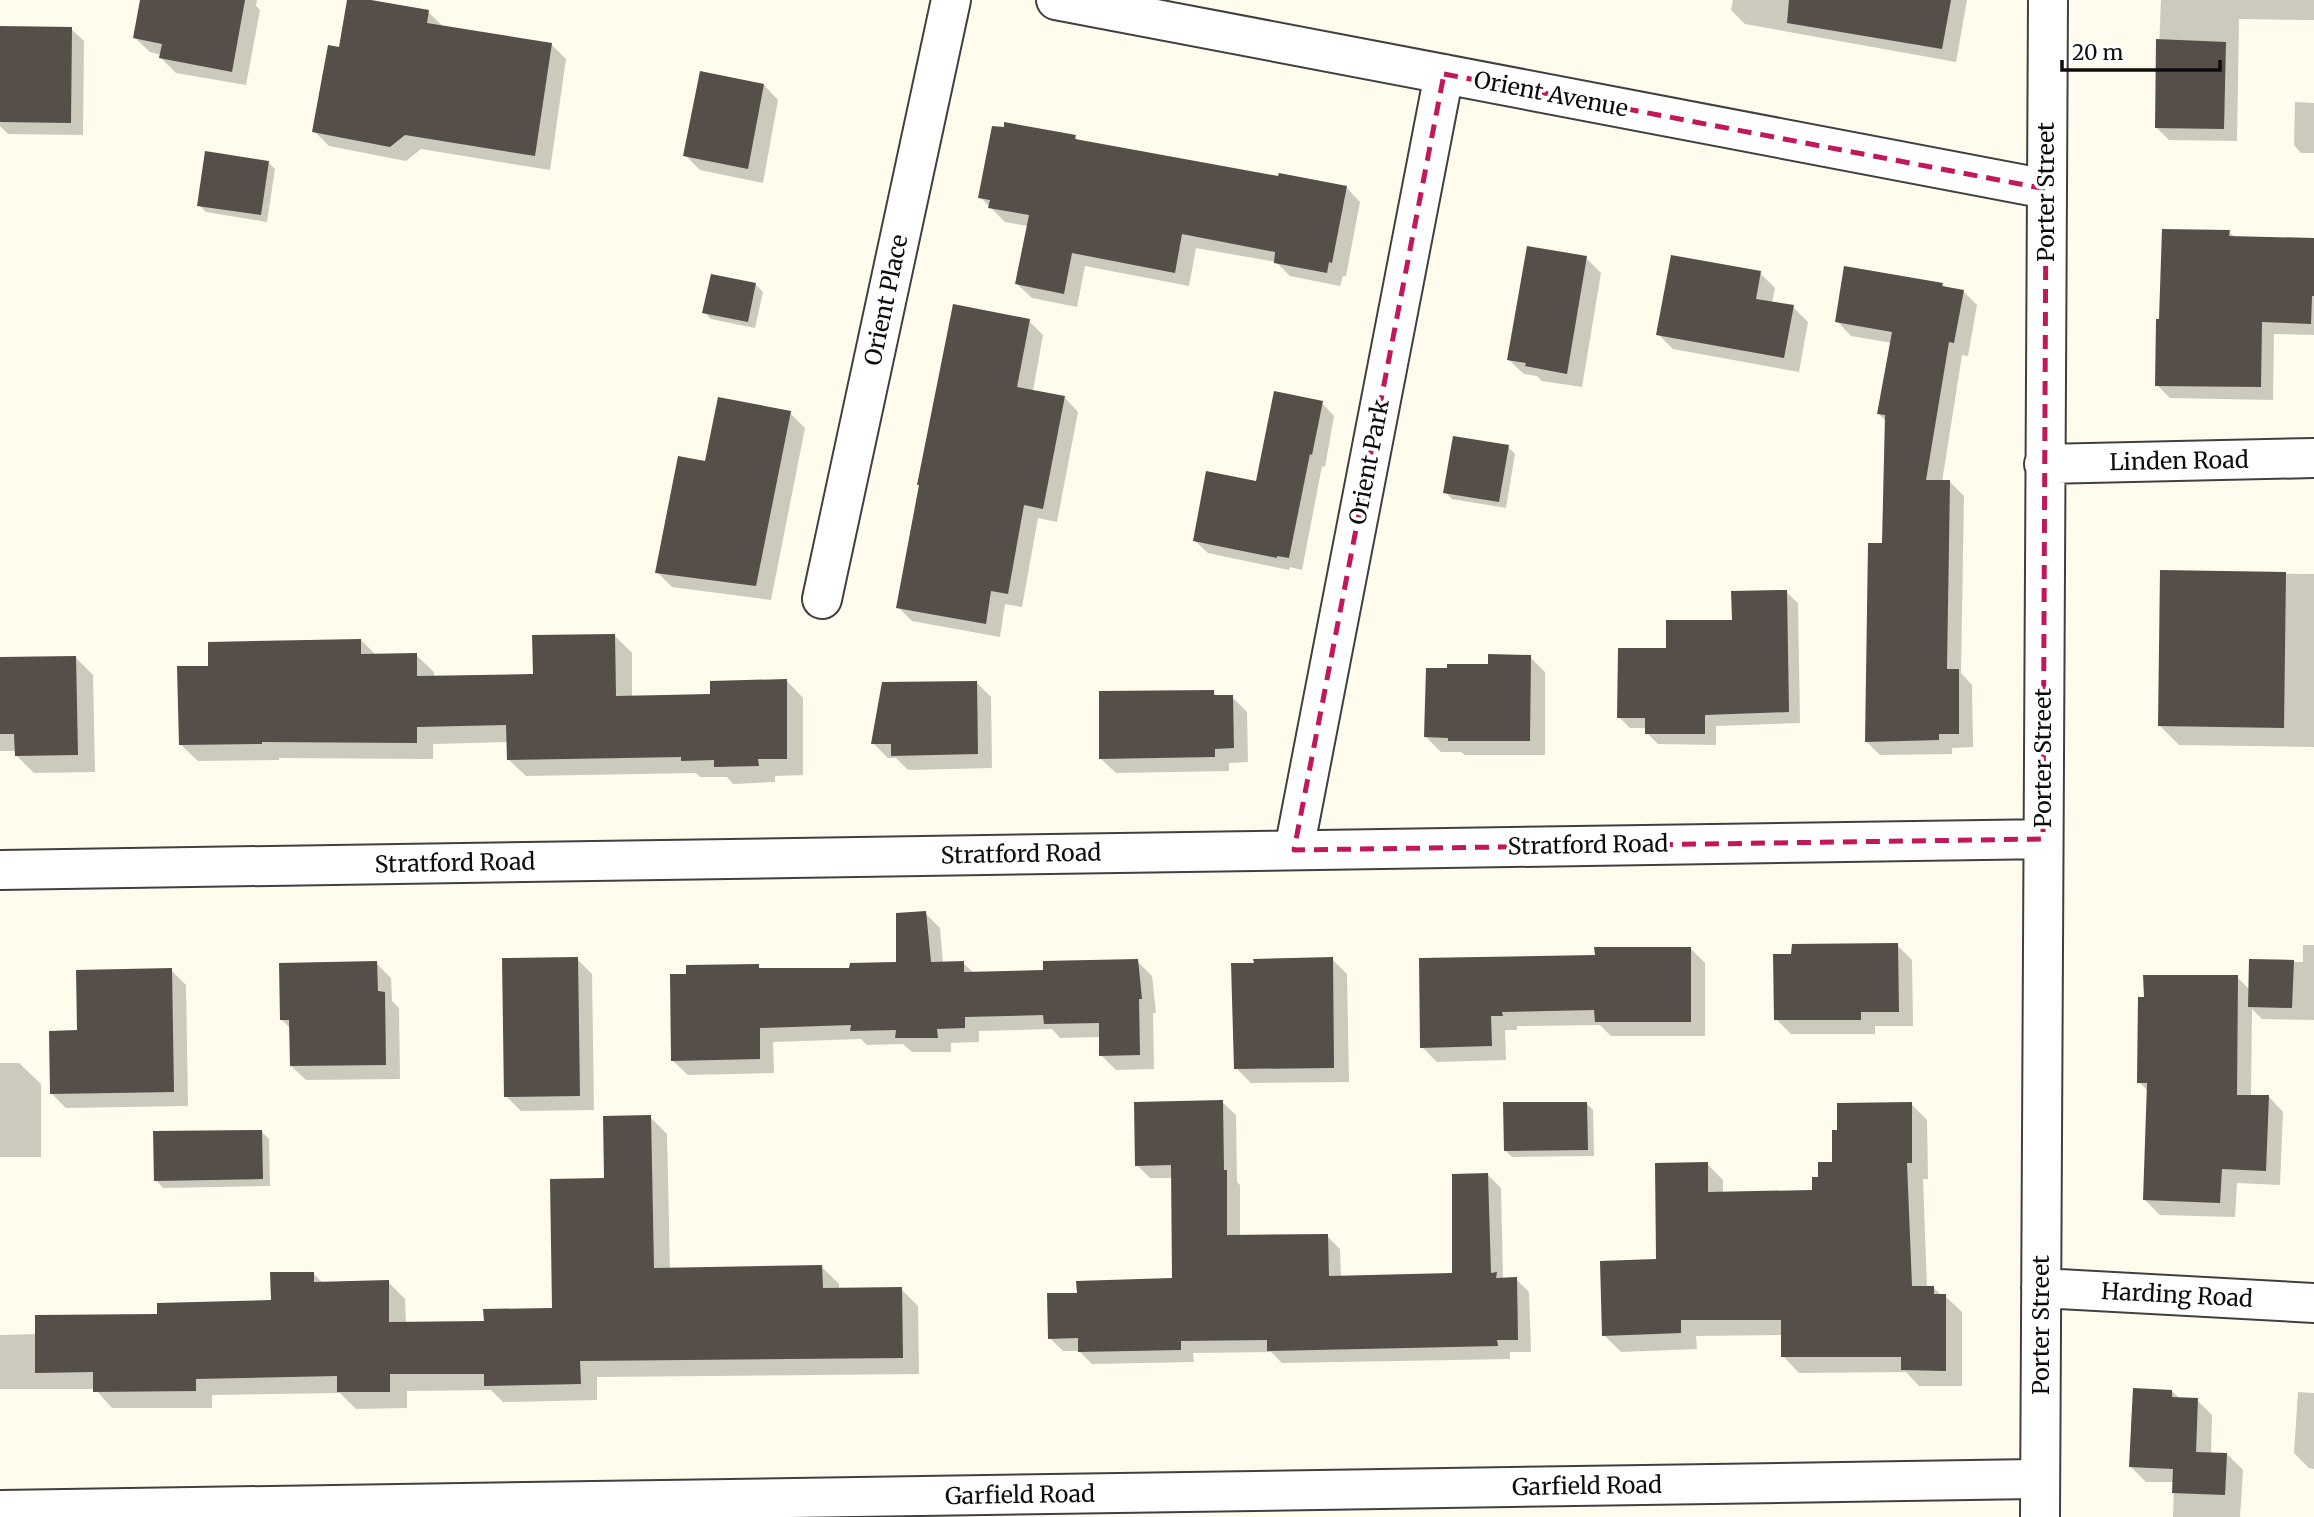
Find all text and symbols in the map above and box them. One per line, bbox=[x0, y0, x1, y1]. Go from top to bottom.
scale bar bbox=[2062, 28, 2220, 72]
text: 20 m bbox=[2072, 39, 2124, 66]
street label: Orient Avenue bbox=[1472, 64, 1631, 123]
street label: Porter Street bbox=[2031, 122, 2060, 262]
street label: Orient Place bbox=[857, 232, 914, 368]
street label: Orient Park bbox=[1342, 396, 1395, 527]
street label: Linden Road bbox=[2109, 445, 2249, 476]
street label: Porter Street bbox=[2028, 688, 2057, 828]
street label: Stratford Road bbox=[1507, 829, 1669, 860]
street label: Stratford Road bbox=[940, 838, 1102, 869]
street label: Stratford Road bbox=[374, 847, 536, 878]
street label: Porter Street bbox=[2026, 1255, 2055, 1395]
street label: Harding Road bbox=[2100, 1276, 2254, 1313]
street label: Garfield Road bbox=[1512, 1470, 1662, 1501]
street label: Garfield Road bbox=[945, 1479, 1095, 1510]

